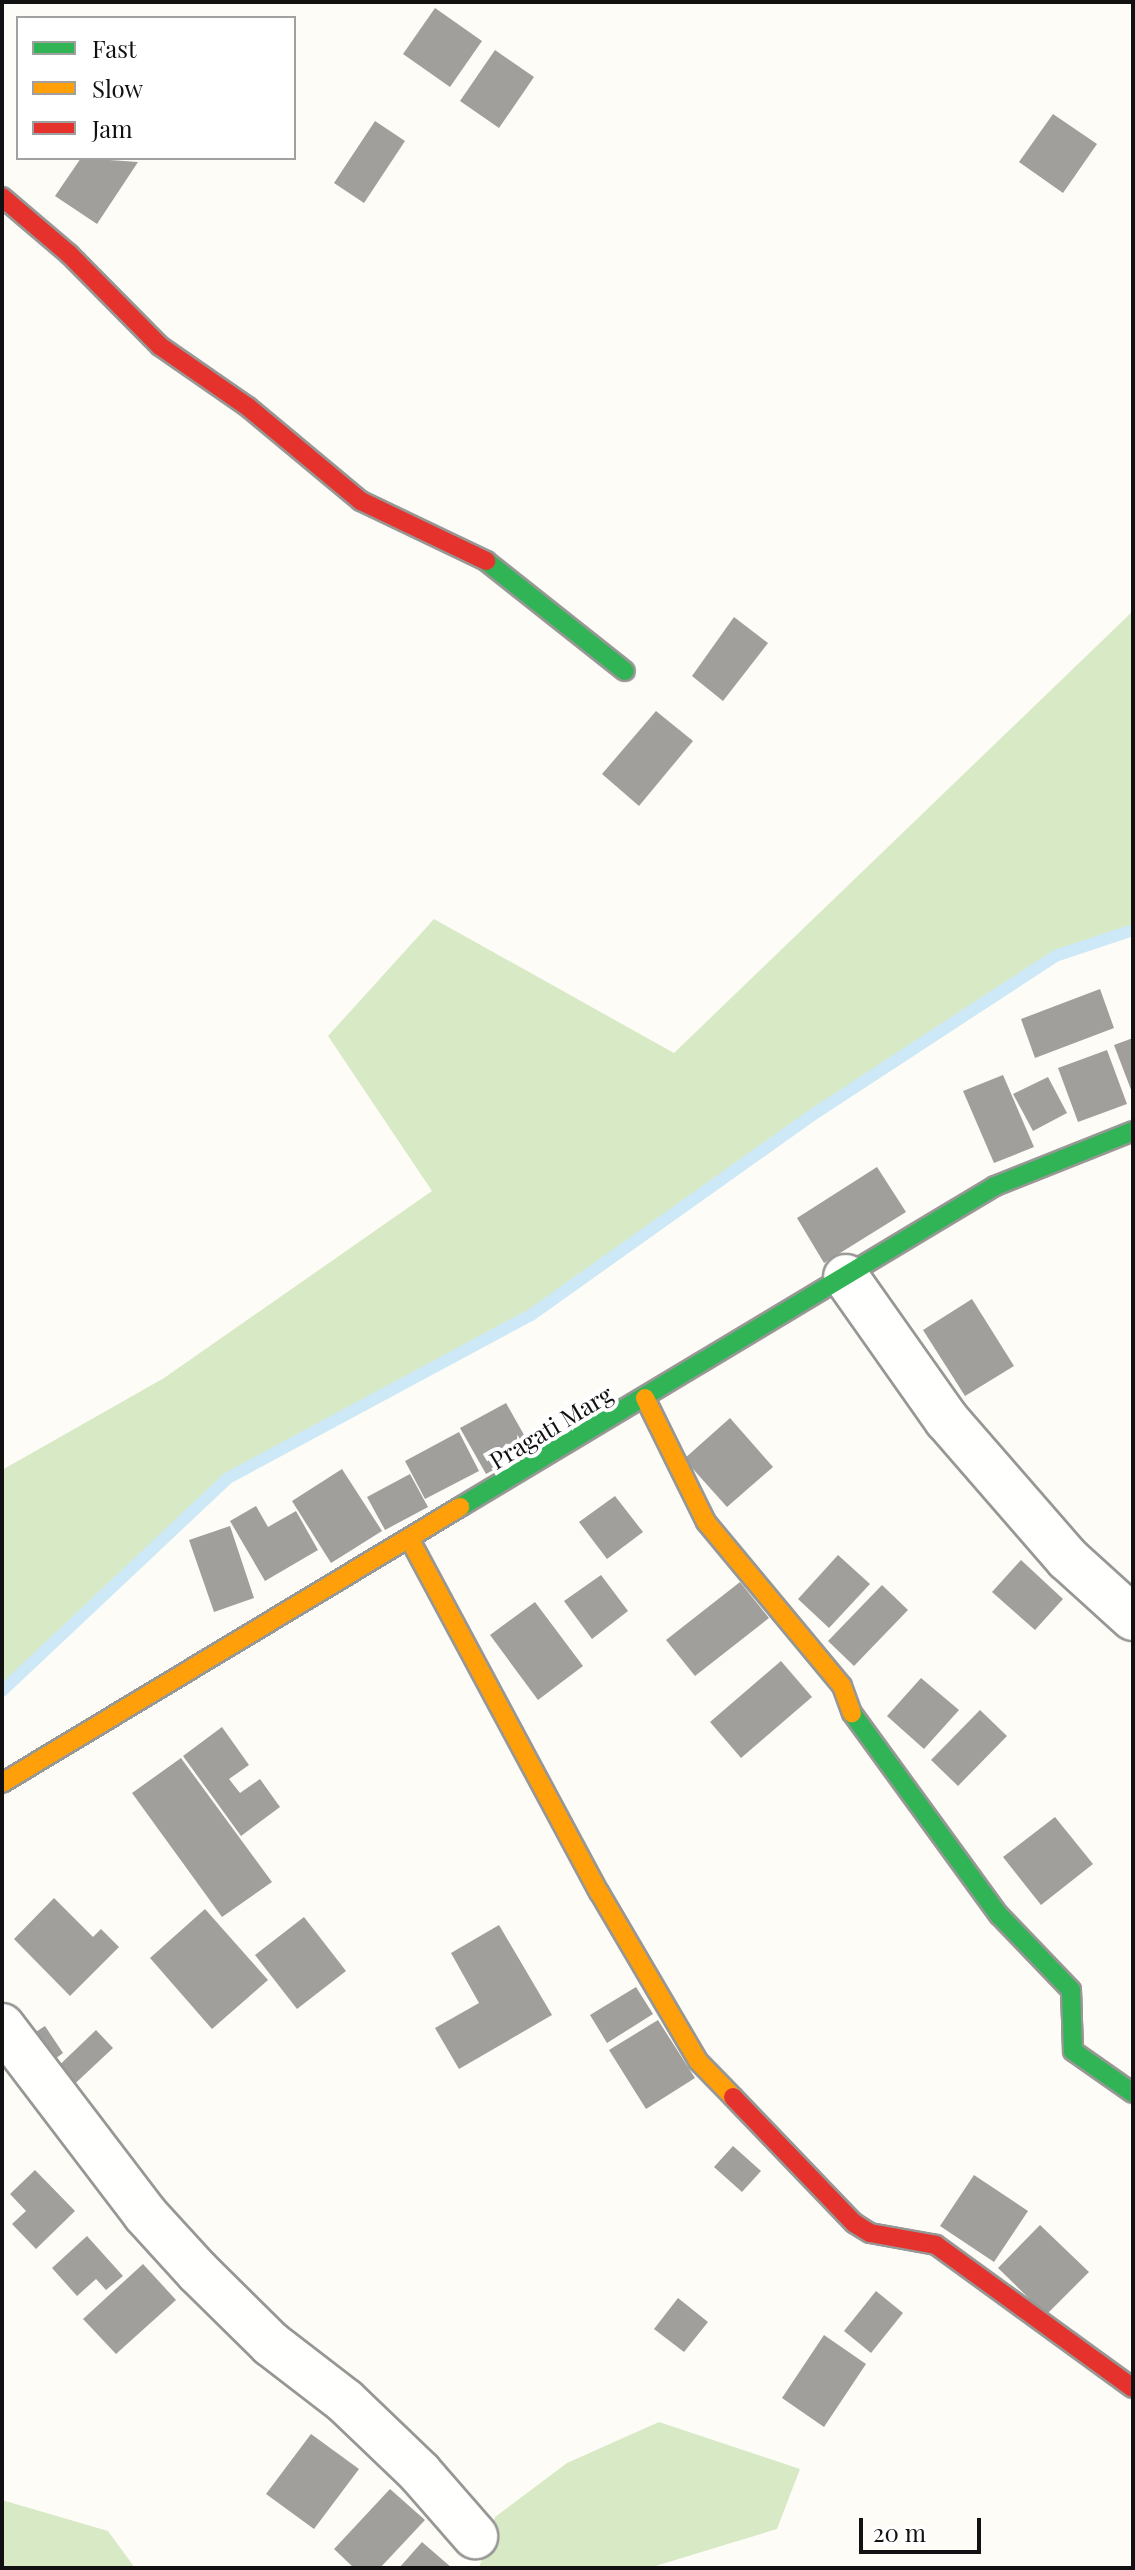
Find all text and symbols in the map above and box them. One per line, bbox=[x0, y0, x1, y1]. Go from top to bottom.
legend bbox=[16, 16, 296, 160]
text: Fast bbox=[92, 32, 137, 64]
text: Slow bbox=[92, 72, 143, 104]
text: Jam bbox=[92, 112, 133, 144]
street label: Pragati Marg bbox=[484, 1379, 618, 1475]
scale bar bbox=[863, 2502, 985, 2552]
text: 20 m bbox=[873, 2516, 926, 2548]

